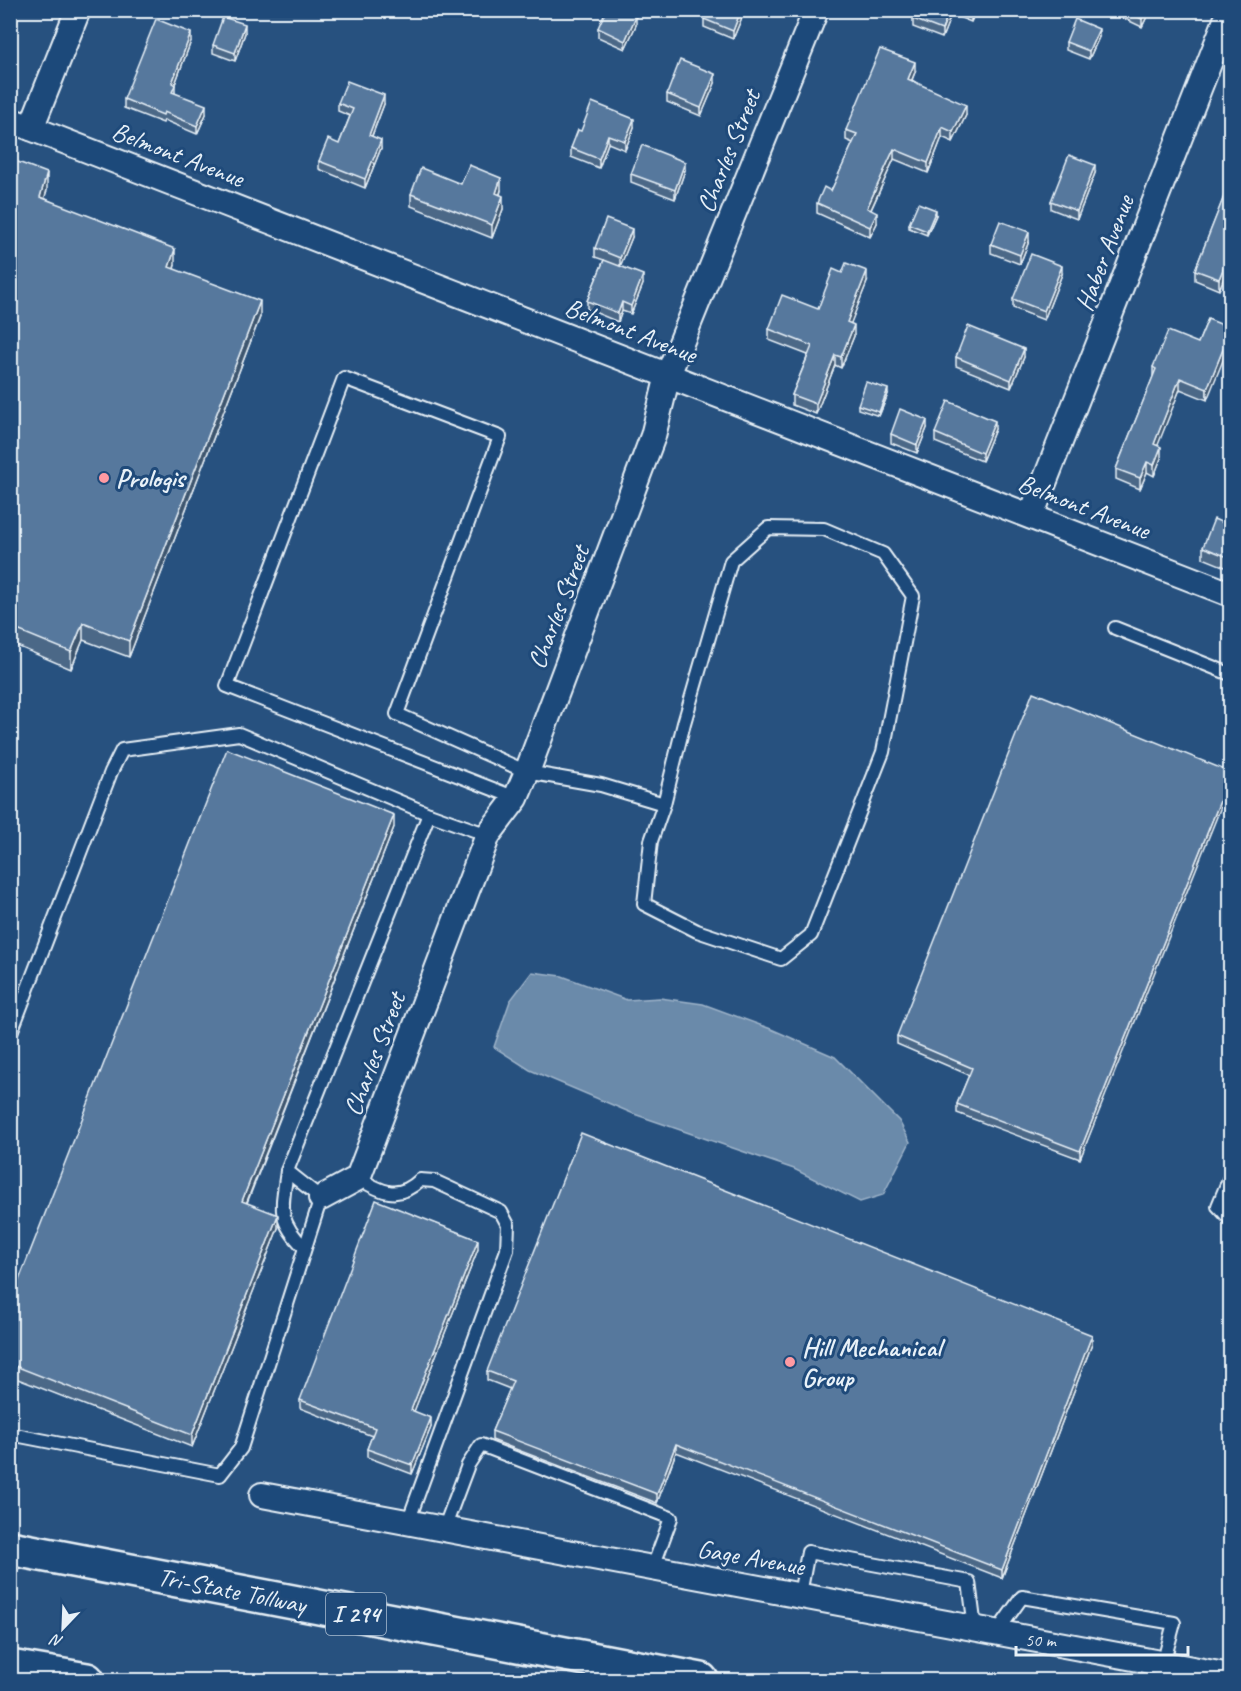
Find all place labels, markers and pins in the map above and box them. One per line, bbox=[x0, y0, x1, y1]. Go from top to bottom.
place label: Prologis bbox=[116, 462, 188, 495]
marker: Prologis bbox=[97, 471, 111, 485]
place label: Hill Mechanical Group bbox=[802, 1331, 946, 1394]
marker: Hill Mechanical Group bbox=[783, 1355, 797, 1369]

